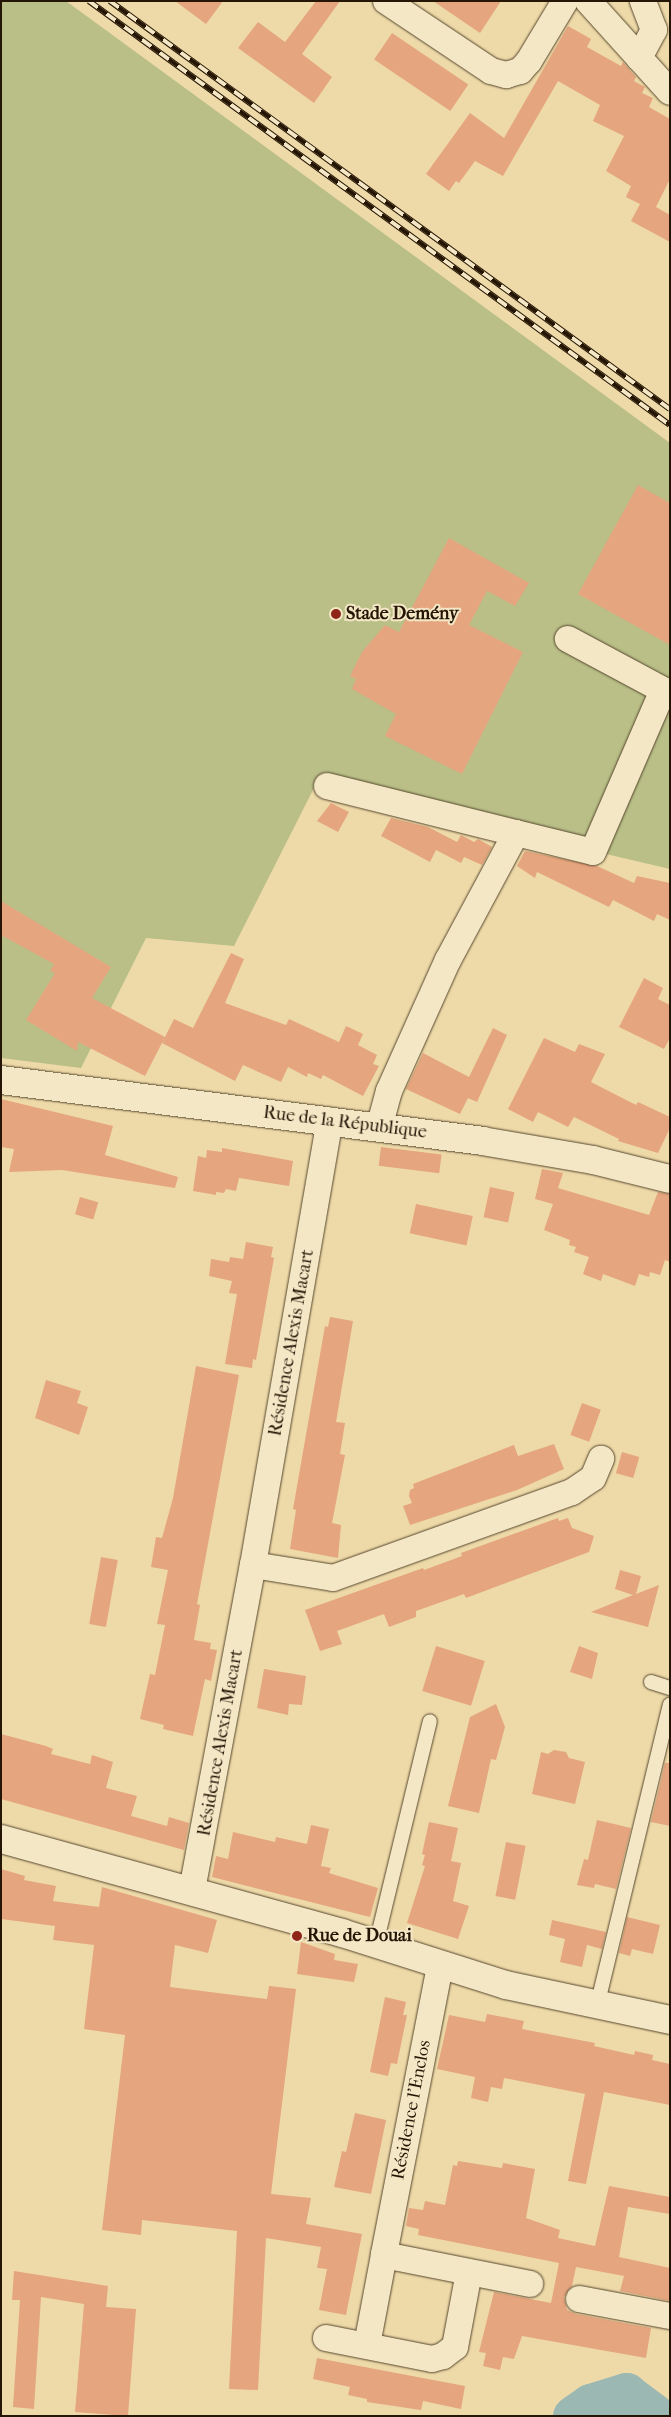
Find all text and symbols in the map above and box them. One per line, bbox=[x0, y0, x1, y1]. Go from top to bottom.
place label: Stade Demény bbox=[346, 603, 459, 625]
marker: Stade Demény bbox=[330, 608, 342, 620]
street label: Rue de la République bbox=[262, 1102, 428, 1144]
street label: Résidence Alexis Macart bbox=[265, 1248, 319, 1438]
street label: Résidence Alexis Macart bbox=[194, 1648, 248, 1838]
place label: Rue de Douai bbox=[307, 1925, 412, 1947]
marker: Rue de Douai bbox=[291, 1930, 303, 1942]
street label: Résidence l'Enclos bbox=[388, 2038, 436, 2182]

